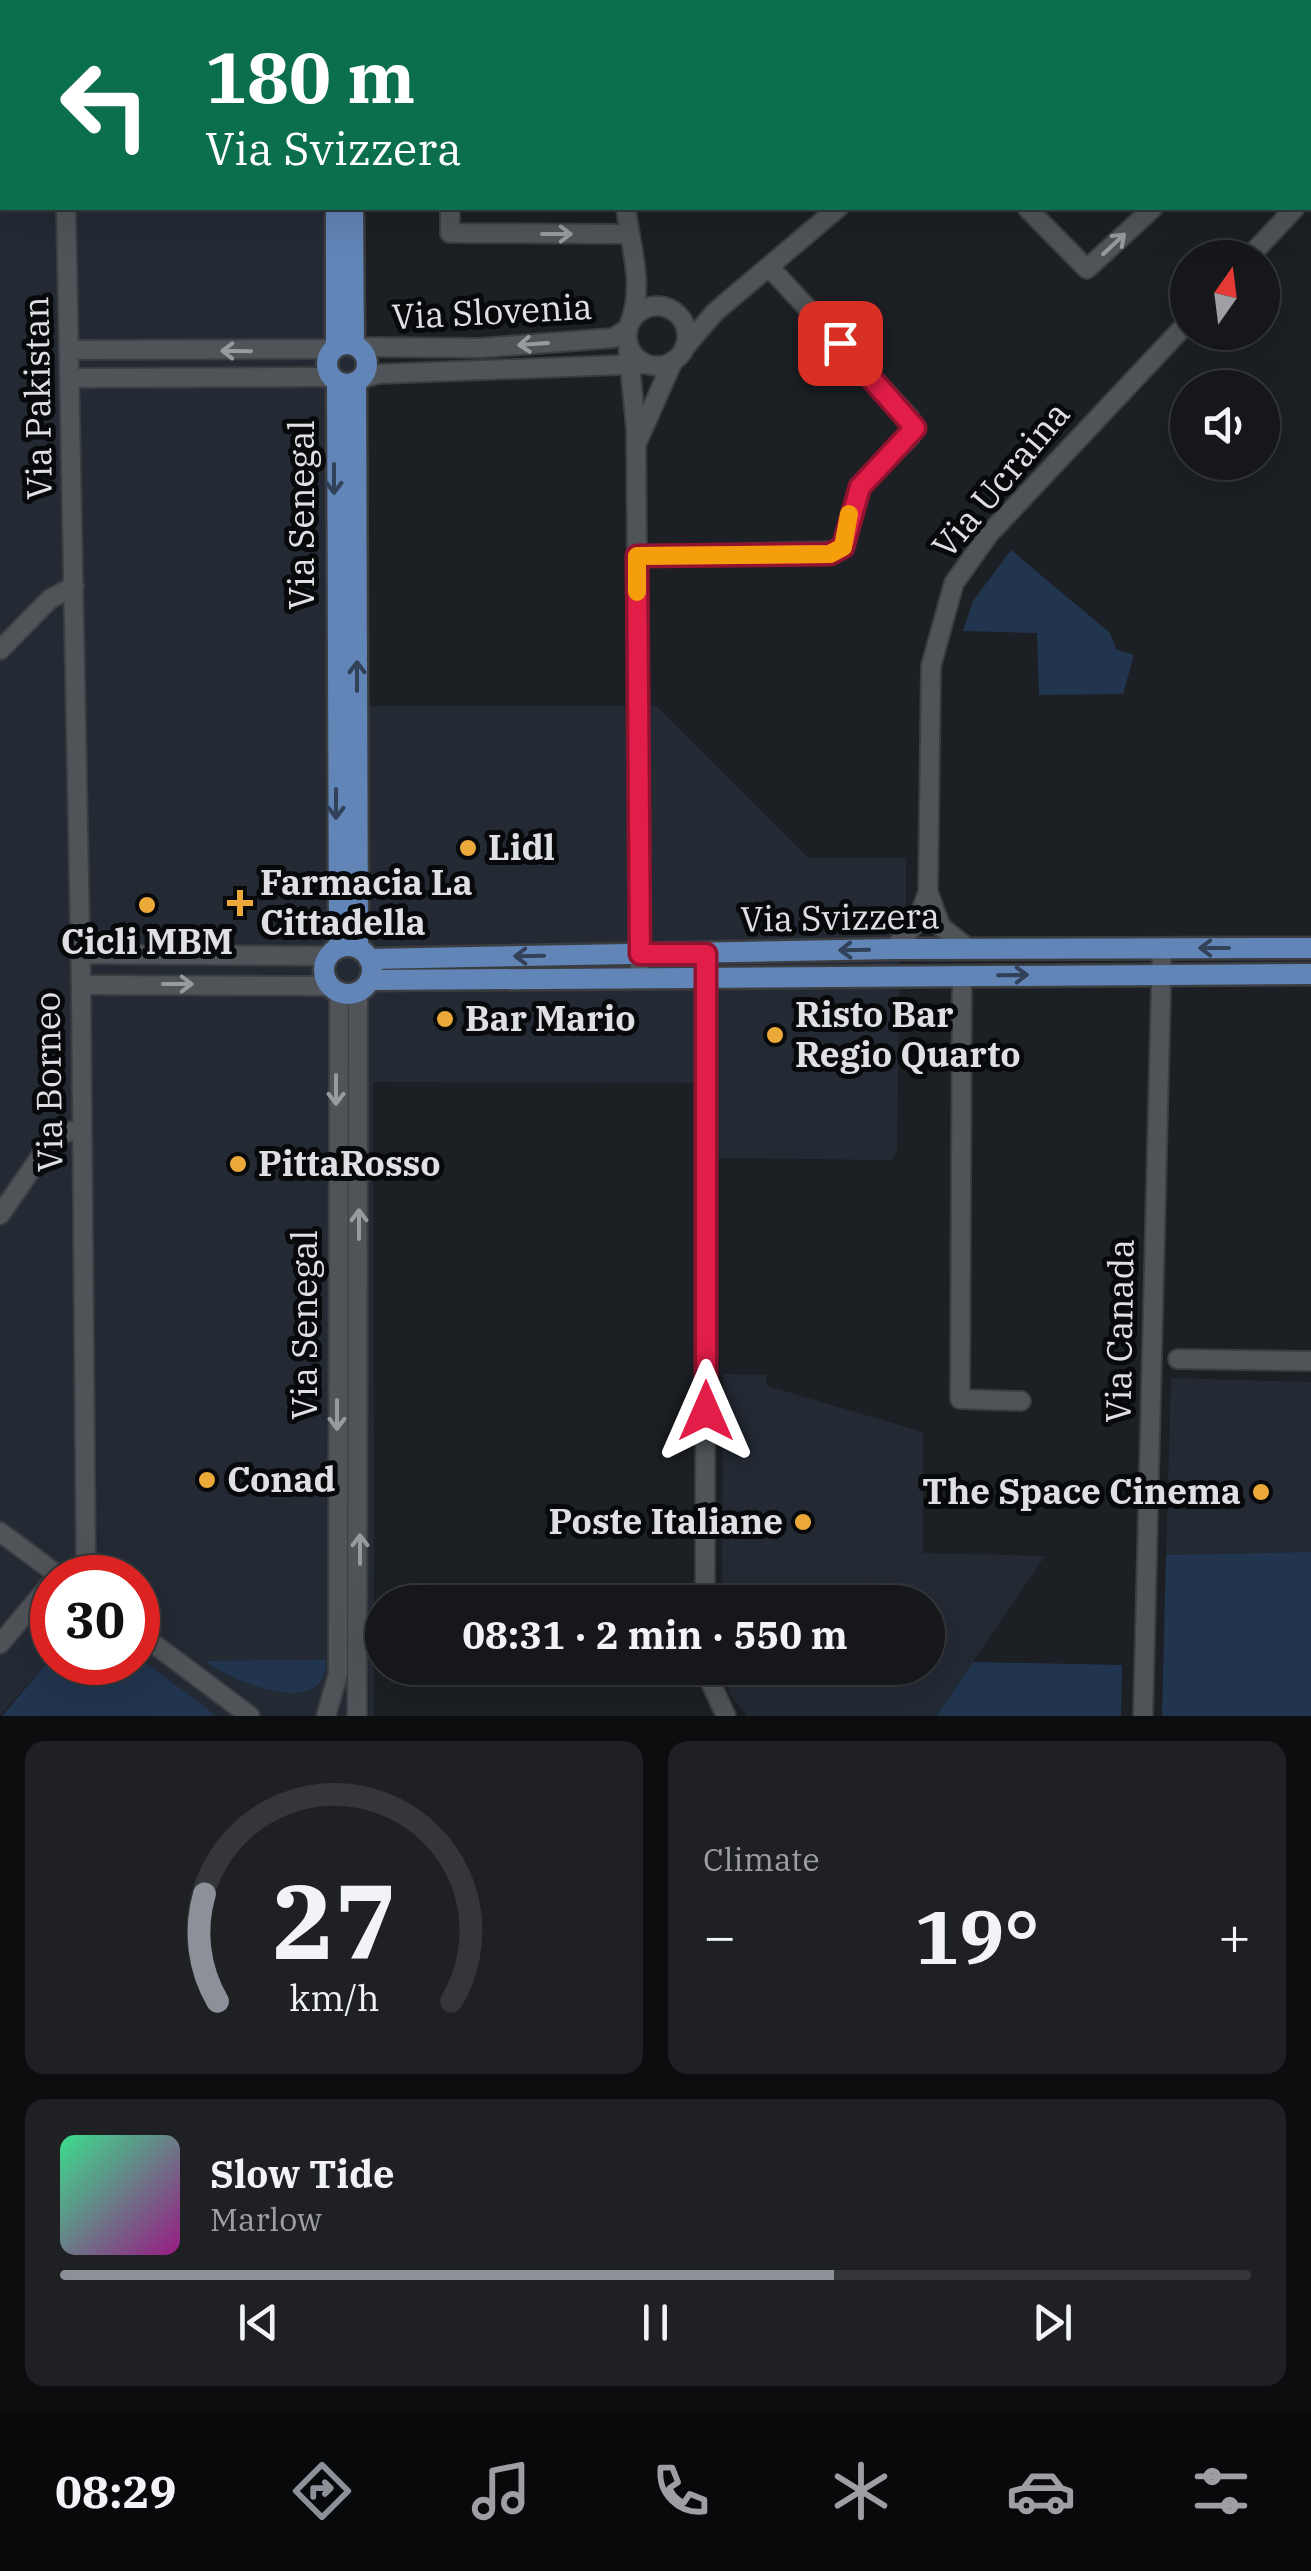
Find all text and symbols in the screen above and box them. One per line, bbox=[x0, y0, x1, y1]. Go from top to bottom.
text: 180 m bbox=[205, 31, 415, 122]
icon: left bbox=[40, 40, 170, 170]
text: Via Svizzera bbox=[205, 119, 462, 177]
one-way arrow bbox=[540, 224, 573, 244]
one-way arrow bbox=[1101, 233, 1126, 256]
north arrow bbox=[1170, 240, 1280, 350]
map controls bbox=[1170, 240, 1280, 480]
street label: Via Slovenia bbox=[390, 283, 593, 339]
street label: Via Pakistan bbox=[12, 296, 62, 500]
pin bbox=[798, 301, 883, 386]
icon: arrive bbox=[813, 316, 868, 371]
one-way arrow bbox=[517, 335, 549, 354]
one-way arrow bbox=[220, 342, 252, 360]
button: sound bbox=[1170, 370, 1280, 480]
street label: Via Ucraina bbox=[921, 391, 1079, 567]
street label: Via Senegal bbox=[278, 420, 324, 610]
one-way arrow bbox=[324, 462, 344, 494]
one-way arrow bbox=[348, 660, 366, 692]
one-way arrow bbox=[326, 786, 346, 819]
place label: Lidl bbox=[488, 824, 555, 870]
marker: Lidl bbox=[457, 837, 479, 859]
place label: Farmacia La Cittadella bbox=[260, 859, 473, 945]
marker: Farmacia La Cittadella bbox=[229, 892, 251, 914]
street label: Via Svizzera bbox=[740, 892, 940, 942]
marker: Cicli MBM bbox=[136, 894, 158, 916]
place label: Cicli MBM bbox=[61, 918, 233, 964]
one-way arrow bbox=[1198, 938, 1230, 958]
one-way arrow bbox=[838, 940, 870, 959]
one-way arrow bbox=[513, 947, 545, 966]
one-way arrow bbox=[997, 965, 1029, 984]
one-way arrow bbox=[162, 974, 194, 994]
street label: Via Borneo bbox=[23, 991, 73, 1173]
place label: Risto Bar Regio Quarto bbox=[795, 991, 1021, 1077]
place label: Bar Mario bbox=[465, 995, 636, 1041]
marker: Bar Mario bbox=[434, 1008, 456, 1030]
marker: Risto Bar Regio Quarto bbox=[764, 1024, 786, 1046]
one-way arrow bbox=[326, 1072, 346, 1105]
place label: PittaRosso bbox=[258, 1140, 441, 1186]
marker: PittaRosso bbox=[227, 1153, 249, 1175]
one-way arrow bbox=[350, 1208, 368, 1240]
street label: Via Senegal bbox=[281, 1230, 327, 1420]
street label: Via Canada bbox=[1094, 1239, 1144, 1423]
position arrow bbox=[654, 1359, 758, 1463]
one-way arrow bbox=[328, 1398, 346, 1430]
place label: Conad bbox=[227, 1456, 336, 1502]
place label: The Space Cinema bbox=[922, 1468, 1241, 1514]
marker: Conad bbox=[196, 1469, 218, 1491]
marker: The Space Cinema bbox=[1250, 1481, 1272, 1503]
place label: Poste Italiane bbox=[549, 1498, 783, 1544]
marker: Poste Italiane bbox=[792, 1511, 814, 1533]
one-way arrow bbox=[350, 1533, 370, 1566]
speed limit sign: 30 bbox=[30, 1555, 160, 1685]
text: 08:31 · 2 min · 550 m bbox=[462, 1610, 848, 1659]
text: Climate bbox=[703, 1838, 820, 1880]
text: 27 bbox=[272, 1852, 396, 1988]
text: 19° bbox=[914, 1887, 1040, 1985]
text: − bbox=[703, 1900, 736, 1971]
text: + bbox=[1218, 1900, 1251, 1971]
text: km/h bbox=[289, 1974, 379, 2021]
text: Slow Tide bbox=[210, 2149, 395, 2198]
text: Marlow bbox=[210, 2198, 322, 2240]
icon: previous bbox=[231, 2295, 286, 2350]
icon: pause bbox=[628, 2295, 683, 2350]
icon: next bbox=[1025, 2295, 1080, 2350]
icon: directions bbox=[287, 2456, 357, 2526]
icon: music bbox=[466, 2456, 536, 2526]
icon: phone bbox=[646, 2456, 716, 2526]
icon: climate bbox=[826, 2456, 896, 2526]
icon: car bbox=[1006, 2456, 1076, 2526]
icon: filters bbox=[1186, 2456, 1256, 2526]
text: 08:29 bbox=[55, 2462, 177, 2520]

